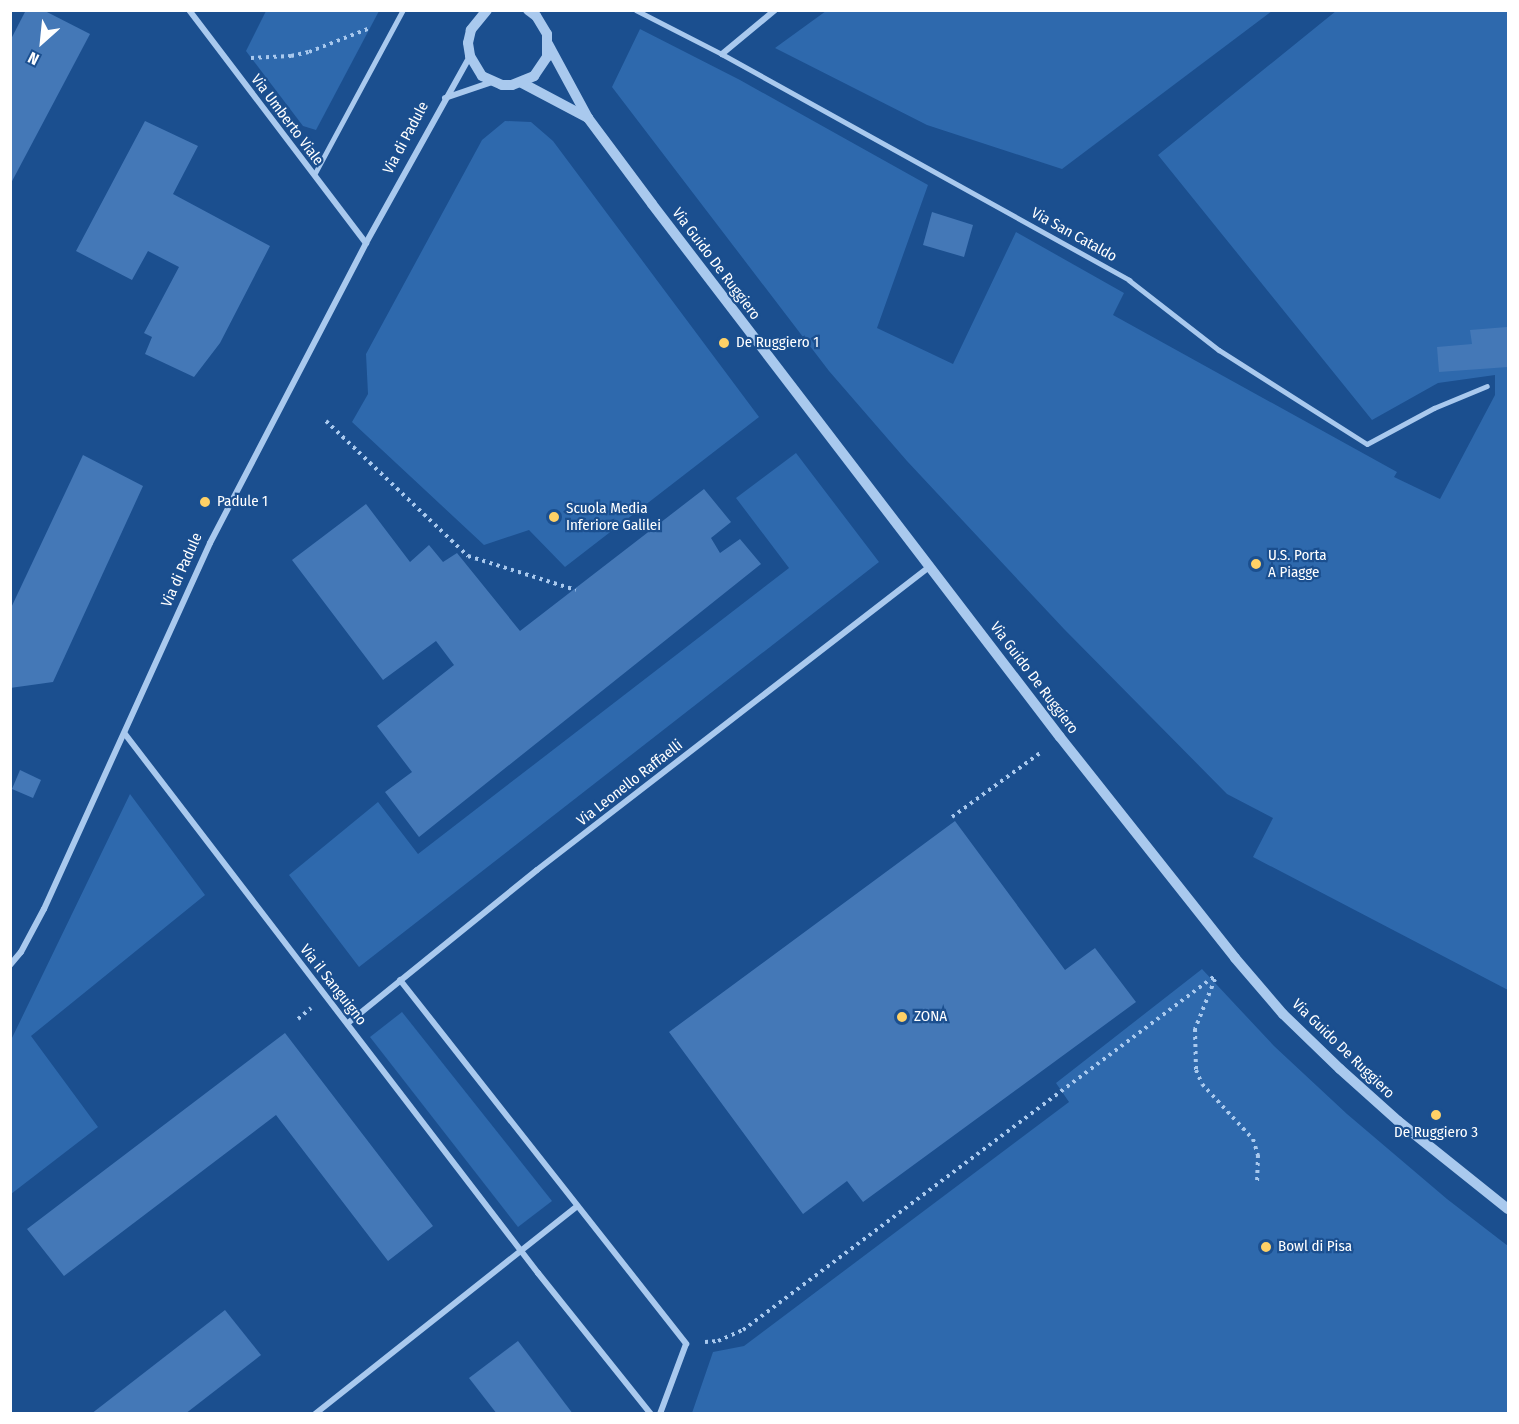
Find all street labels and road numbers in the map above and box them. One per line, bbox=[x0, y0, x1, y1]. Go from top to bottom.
street label: Via Umberto Viale bbox=[247, 71, 327, 169]
street label: Via di Padule bbox=[379, 99, 433, 177]
street label: Via Guido De Ruggiero bbox=[668, 204, 764, 324]
street label: Via San Cataldo bbox=[1028, 204, 1120, 266]
street label: Via di Padule bbox=[158, 530, 206, 610]
street label: Via Guido De Ruggiero bbox=[986, 618, 1082, 738]
street label: Via Leonello Raffaelli bbox=[574, 736, 686, 830]
street label: Via il Sanguigno bbox=[296, 941, 370, 1029]
street label: Via Guido De Ruggiero bbox=[1288, 995, 1398, 1103]

